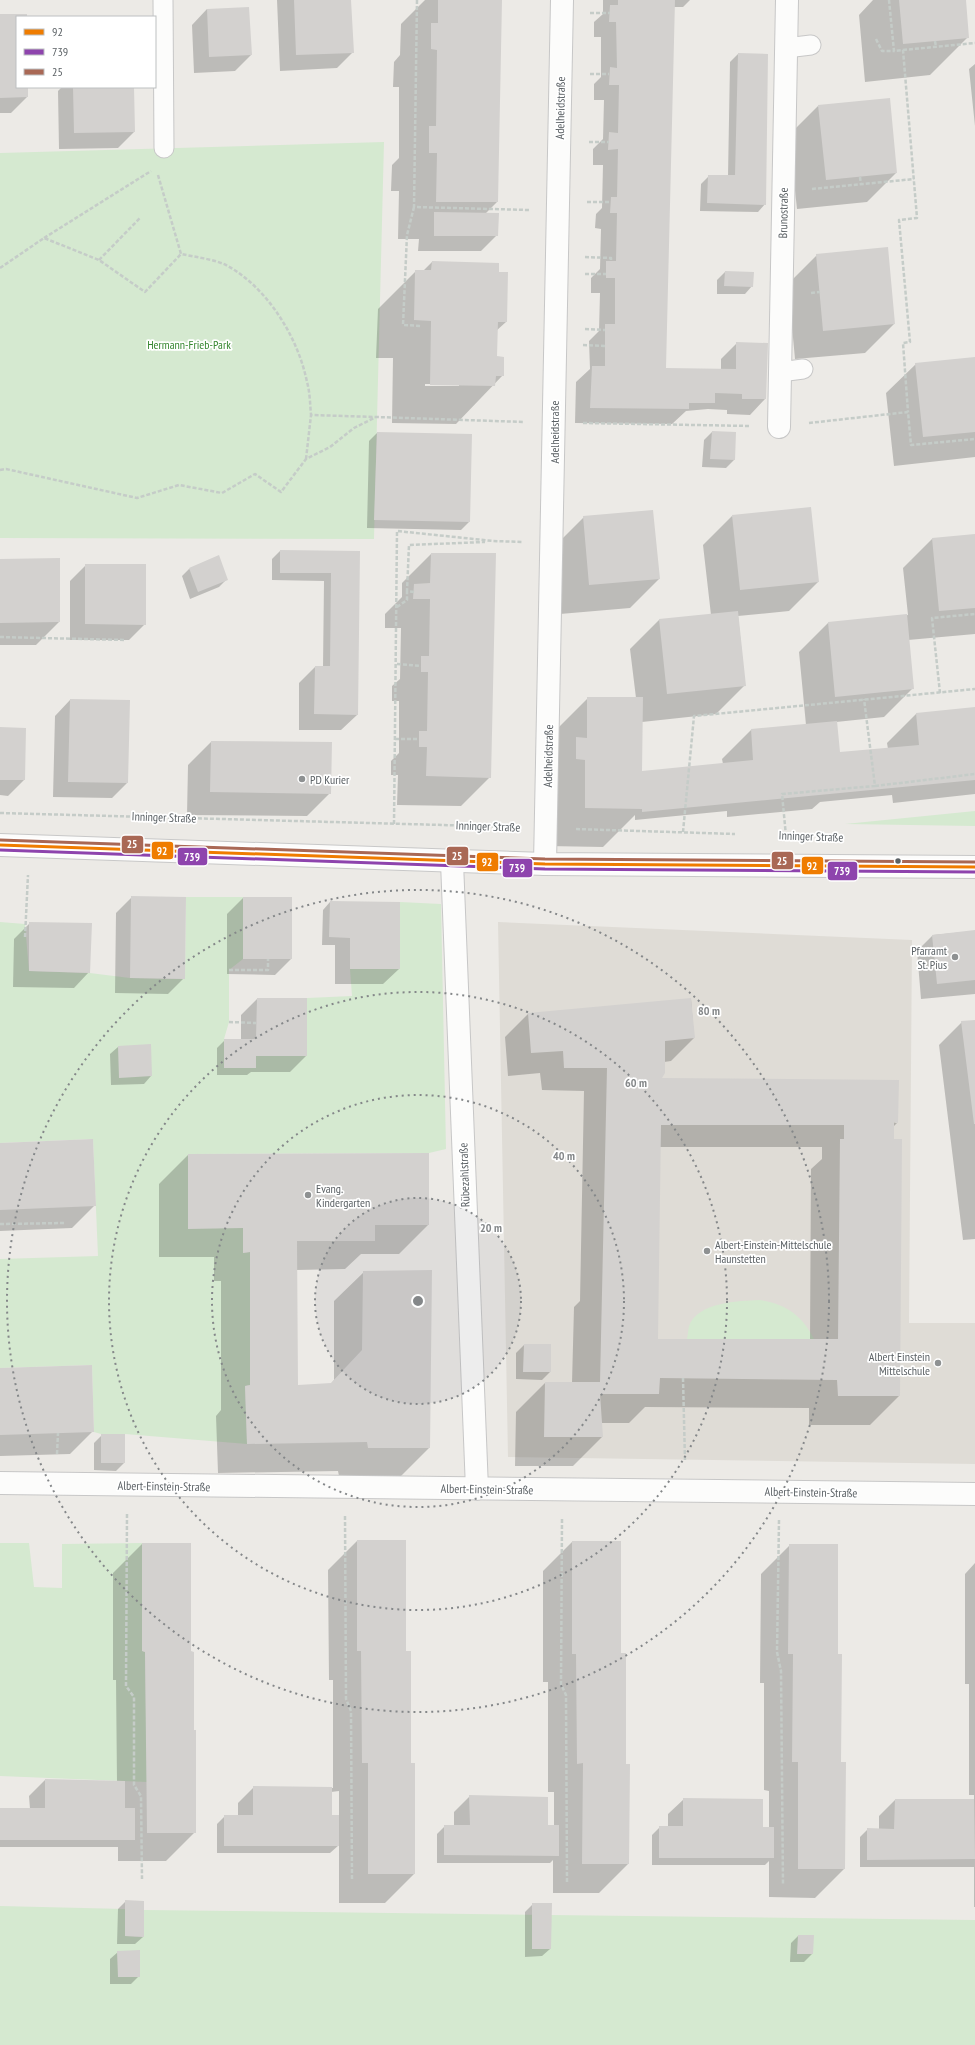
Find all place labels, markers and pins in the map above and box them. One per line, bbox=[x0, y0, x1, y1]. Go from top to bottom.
place label: PD Kurier bbox=[310, 772, 350, 787]
marker: PD Kurier bbox=[297, 774, 307, 784]
unlabelled marker bbox=[893, 856, 903, 866]
place label: Pfarramt St. Pius bbox=[911, 943, 948, 972]
marker: Pfarramt St. Pius bbox=[950, 952, 960, 962]
place label: Evang. Kindergarten bbox=[316, 1181, 370, 1210]
marker: Evang. Kindergarten bbox=[303, 1190, 313, 1200]
place label: Albert-Einstein-Mittelschule Haunstetten bbox=[715, 1237, 831, 1266]
marker: Albert-Einstein-Mittelschule Haunstetten bbox=[702, 1246, 712, 1256]
centre of rings bbox=[411, 1294, 425, 1308]
place label: Albert Einstein Mittelschule bbox=[869, 1349, 930, 1378]
marker: Albert Einstein Mittelschule bbox=[933, 1358, 943, 1368]

